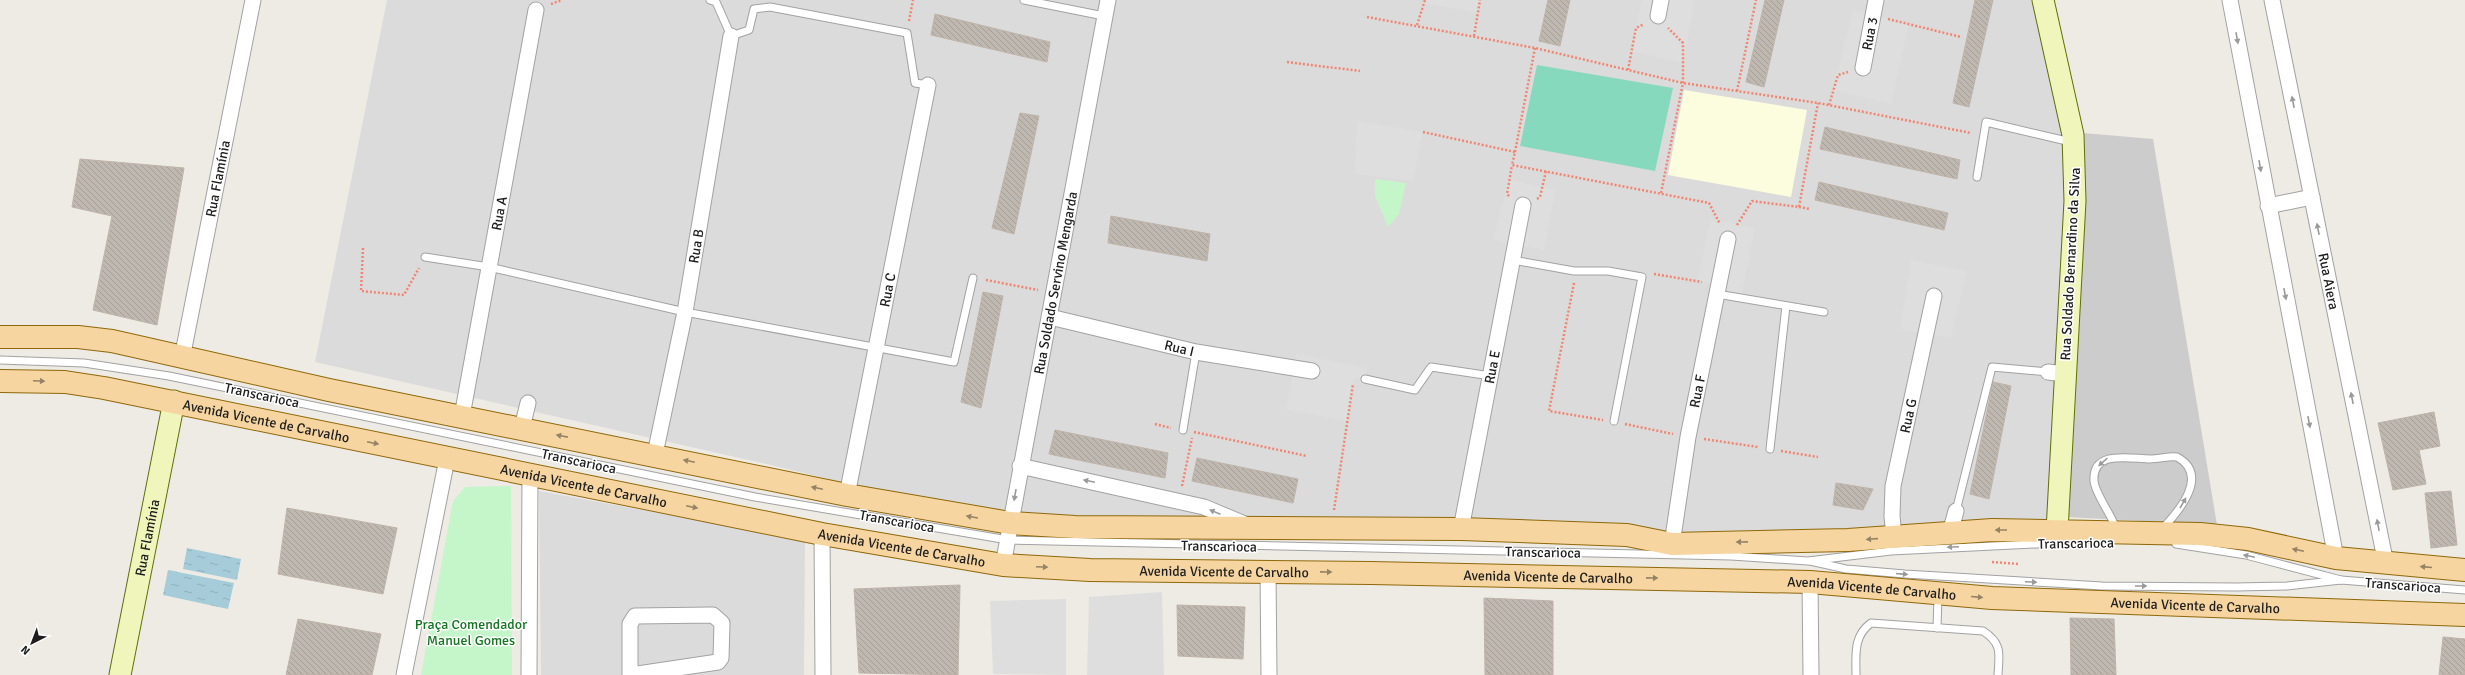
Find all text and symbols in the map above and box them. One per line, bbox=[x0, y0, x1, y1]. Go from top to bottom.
street label: Rua 3 bbox=[1859, 16, 1882, 52]
one-way arrow bbox=[2234, 32, 2240, 44]
one-way arrow bbox=[2289, 96, 2295, 108]
street label: Rua Flamínia bbox=[202, 139, 234, 219]
one-way arrow bbox=[2258, 160, 2264, 172]
street label: Rua Soldado Bernardino da Silva bbox=[2057, 167, 2084, 361]
street label: Rua Soldado Servino Mengarda bbox=[1031, 190, 1081, 376]
street label: Rua A bbox=[488, 194, 511, 232]
one-way arrow bbox=[2315, 223, 2321, 235]
street label: Rua B bbox=[685, 228, 708, 265]
street label: Rua Aiera bbox=[2314, 252, 2342, 311]
street label: Rua C bbox=[876, 272, 900, 309]
one-way arrow bbox=[2282, 288, 2288, 300]
street label: Rua I bbox=[1163, 337, 1196, 360]
street label: Rua E bbox=[1481, 349, 1504, 385]
street label: Rua F bbox=[1686, 373, 1709, 409]
one-way arrow bbox=[33, 378, 46, 384]
street label: Transcarioca bbox=[223, 379, 301, 412]
one-way arrow bbox=[2349, 392, 2355, 404]
street label: Avenida Vicente de Carvalho bbox=[181, 396, 351, 447]
street label: Rua G bbox=[1897, 397, 1921, 435]
one-way arrow bbox=[2307, 415, 2313, 428]
one-way arrow bbox=[556, 432, 568, 438]
one-way arrow bbox=[367, 440, 379, 446]
street label: Transcarioca bbox=[540, 445, 618, 478]
one-way arrow bbox=[683, 458, 696, 464]
one-way arrow bbox=[2098, 458, 2108, 467]
street label: Avenida Vicente de Carvalho bbox=[499, 461, 668, 511]
one-way arrow bbox=[1083, 478, 1095, 484]
one-way arrow bbox=[810, 485, 823, 491]
one-way arrow bbox=[1012, 489, 1018, 501]
one-way arrow bbox=[2180, 497, 2187, 509]
street label: Rua Flamínia bbox=[132, 498, 163, 578]
one-way arrow bbox=[686, 505, 699, 511]
street label: Transcarioca bbox=[858, 507, 936, 536]
one-way arrow bbox=[1209, 508, 1221, 514]
one-way arrow bbox=[966, 513, 978, 519]
one-way arrow bbox=[2375, 519, 2381, 531]
street label: Avenida Vicente de Carvalho bbox=[817, 525, 987, 571]
one-way arrow bbox=[1994, 527, 2007, 533]
street label: Transcarioca bbox=[2038, 534, 2114, 553]
one-way arrow bbox=[1866, 535, 1878, 542]
street label: Transcarioca bbox=[1181, 537, 1257, 556]
one-way arrow bbox=[1735, 539, 1748, 545]
street label: Transcarioca bbox=[1505, 543, 1581, 562]
one-way arrow bbox=[1947, 544, 1959, 551]
one-way arrow bbox=[2292, 547, 2304, 553]
one-way arrow bbox=[2243, 552, 2255, 558]
street label: Avenida Vicente de Carvalho bbox=[1139, 563, 1309, 581]
one-way arrow bbox=[1036, 564, 1048, 571]
one-way arrow bbox=[2420, 564, 2432, 570]
street label: Avenida Vicente de Carvalho bbox=[1463, 567, 1633, 587]
one-way arrow bbox=[1320, 569, 1333, 575]
one-way arrow bbox=[1896, 570, 1908, 577]
street label: Avenida Vicente de Carvalho bbox=[1787, 574, 1957, 604]
street label: Transcarioca bbox=[2364, 574, 2441, 597]
one-way arrow bbox=[1646, 575, 1659, 581]
one-way arrow bbox=[2025, 579, 2038, 585]
one-way arrow bbox=[2135, 583, 2148, 589]
one-way arrow bbox=[1971, 594, 1983, 601]
street label: Avenida Vicente de Carvalho bbox=[2110, 594, 2280, 617]
park label: Praça Comendador Manuel Gomes bbox=[415, 616, 528, 649]
north arrow bbox=[12, 623, 52, 663]
text: N bbox=[18, 643, 33, 657]

